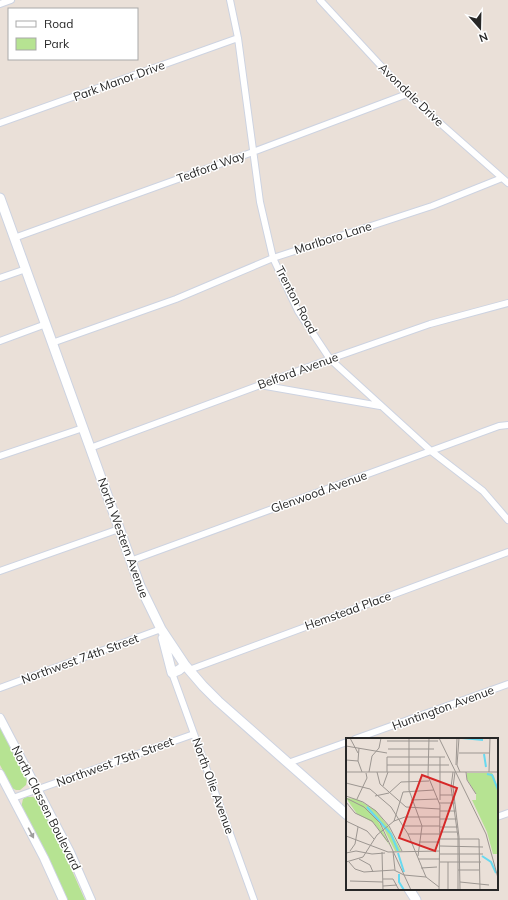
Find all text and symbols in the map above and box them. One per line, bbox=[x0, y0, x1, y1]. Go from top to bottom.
legend bbox=[8, 8, 138, 60]
north arrow bbox=[460, 8, 500, 48]
text: Road bbox=[44, 16, 73, 31]
text: N bbox=[477, 29, 490, 45]
text: Park bbox=[44, 36, 70, 51]
street label: Park Manor Drive bbox=[71, 57, 167, 104]
street label: Avondale Drive bbox=[376, 60, 447, 129]
street label: Tedford Way bbox=[175, 147, 248, 186]
street label: Marlboro Lane bbox=[292, 218, 373, 257]
street label: Trenton Road bbox=[272, 263, 321, 336]
street label: Belford Avenue bbox=[255, 349, 340, 392]
street label: Glenwood Avenue bbox=[269, 467, 369, 516]
street label: North Western Avenue bbox=[95, 476, 152, 600]
street label: Hemstead Place bbox=[303, 588, 393, 633]
street label: Northwest 74th Street bbox=[19, 630, 141, 687]
street label: Huntington Avenue bbox=[390, 682, 496, 733]
street label: Northwest 75th Street bbox=[54, 733, 176, 790]
street label: North Olie Avenue bbox=[189, 736, 238, 836]
inset map bbox=[346, 738, 498, 890]
street label: North Classen Boulevard bbox=[8, 743, 84, 873]
one-way arrow bbox=[28, 827, 34, 839]

